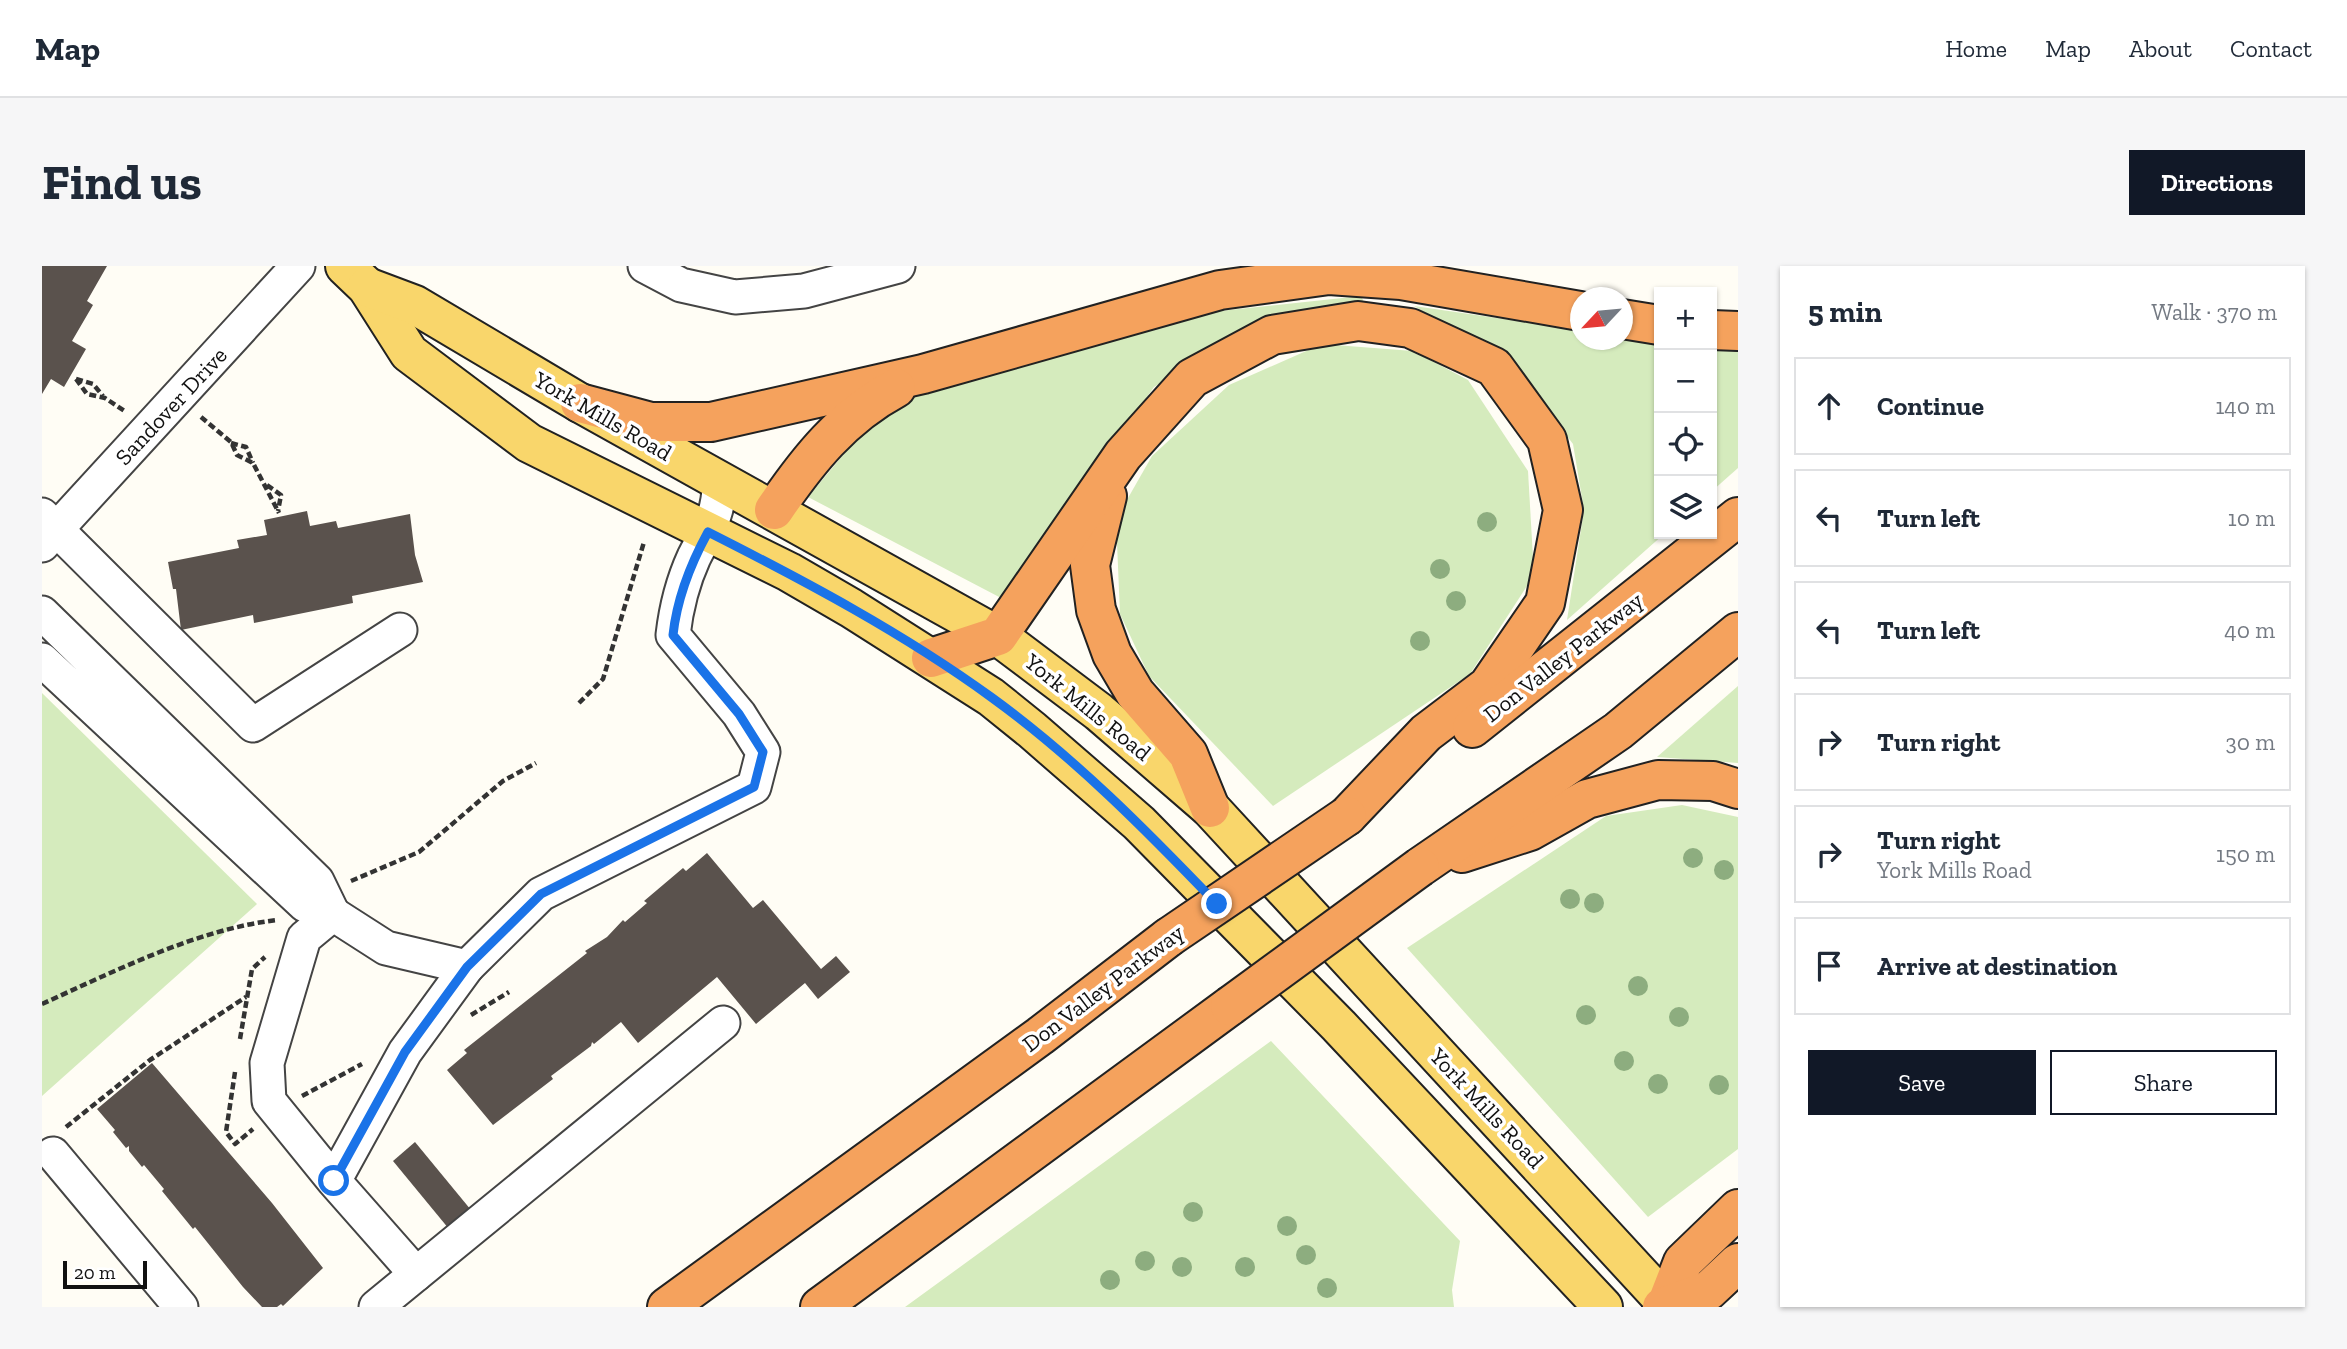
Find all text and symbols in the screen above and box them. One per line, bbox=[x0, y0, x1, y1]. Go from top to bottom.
text: Map bbox=[35, 29, 100, 68]
text: Home bbox=[1945, 34, 2007, 63]
text: Map bbox=[2045, 34, 2091, 63]
text: About bbox=[2129, 34, 2192, 63]
text: Contact bbox=[2230, 34, 2312, 63]
button: Directions bbox=[2129, 150, 2305, 215]
text: Find us bbox=[42, 153, 202, 212]
north arrow bbox=[1570, 287, 1633, 350]
map controls bbox=[1654, 287, 1717, 539]
button: + bbox=[1654, 287, 1717, 350]
text: 5 min bbox=[1808, 294, 1882, 330]
text: Walk · 370 m bbox=[2151, 298, 2277, 326]
street label: Sandover Drive bbox=[109, 341, 233, 471]
button: − bbox=[1654, 350, 1717, 413]
street label: York Mills Road bbox=[528, 365, 677, 467]
icon: ahead bbox=[1810, 387, 1848, 425]
text: Continue bbox=[1877, 390, 1984, 422]
text: 140 m bbox=[2215, 392, 2275, 420]
button: locate bbox=[1654, 413, 1717, 476]
button: layers bbox=[1654, 476, 1717, 539]
icon: left bbox=[1810, 499, 1848, 537]
text: Turn left bbox=[1877, 502, 1980, 534]
text: 10 m bbox=[2228, 504, 2275, 532]
street label: Don Valley Parkway bbox=[1478, 586, 1649, 728]
icon: left bbox=[1810, 611, 1848, 649]
text: Turn left bbox=[1877, 614, 1980, 646]
text: 40 m bbox=[2224, 616, 2275, 644]
street label: York Mills Road bbox=[1018, 647, 1157, 767]
icon: right bbox=[1810, 723, 1848, 761]
text: Turn right bbox=[1877, 726, 2000, 758]
text: 30 m bbox=[2225, 728, 2275, 756]
text: Turn right bbox=[1877, 824, 2000, 856]
icon: right bbox=[1810, 835, 1848, 873]
text: 150 m bbox=[2216, 840, 2275, 868]
text: York Mills Road bbox=[1877, 856, 2032, 884]
route end bbox=[1201, 888, 1232, 919]
street label: Don Valley Parkway bbox=[1017, 918, 1189, 1058]
icon: arrive bbox=[1810, 947, 1848, 985]
text: Arrive at destination bbox=[1877, 950, 2117, 982]
street label: York Mills Road bbox=[1423, 1041, 1550, 1174]
button: Save bbox=[1808, 1050, 2036, 1115]
button: Share bbox=[2050, 1050, 2277, 1115]
route start bbox=[318, 1165, 349, 1196]
scale bar bbox=[63, 1258, 147, 1290]
text: 20 m bbox=[74, 1261, 115, 1284]

